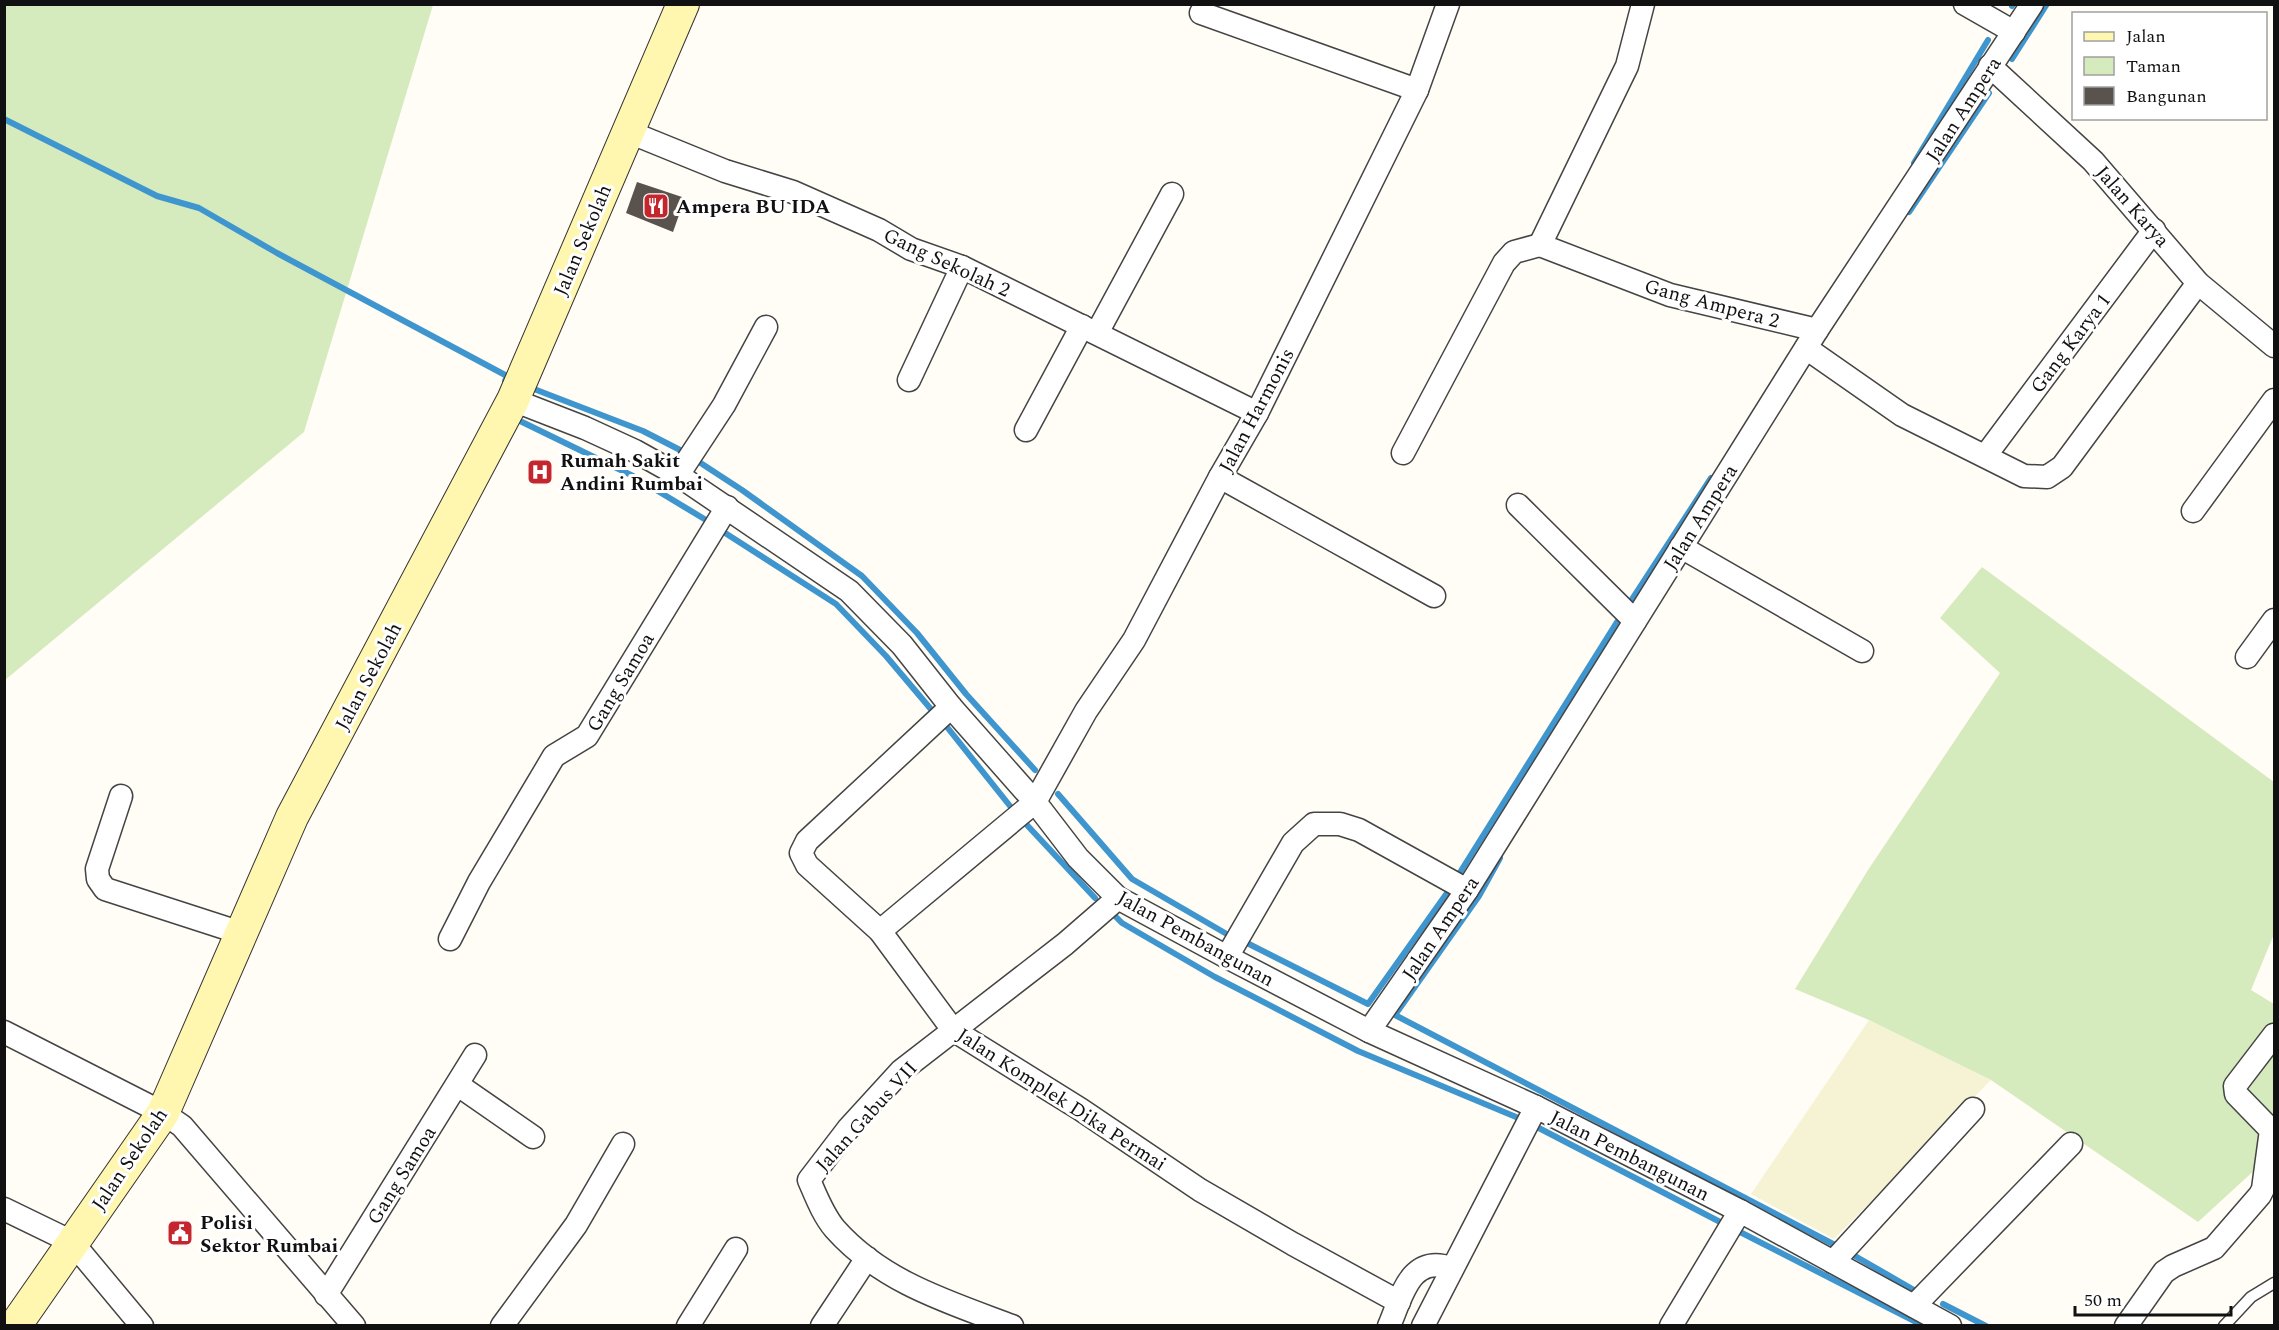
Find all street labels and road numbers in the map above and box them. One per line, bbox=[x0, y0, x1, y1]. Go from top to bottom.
street label: Jalan Ampera bbox=[1918, 51, 2009, 168]
street label: Jalan Karya bbox=[2088, 159, 2177, 254]
street label: Jalan Sekolah bbox=[546, 180, 620, 301]
street label: Gang Sekolah 2 bbox=[878, 220, 1015, 305]
street label: Gang Ampera 2 bbox=[1641, 272, 1783, 336]
street label: Gang Karya 1 bbox=[2023, 287, 2118, 400]
street label: Jalan Harmonis bbox=[1211, 343, 1302, 478]
street label: Jalan Ampera bbox=[1656, 458, 1746, 577]
street label: Jalan Sekolah bbox=[328, 617, 410, 736]
street label: Gang Samoa bbox=[579, 627, 662, 738]
street label: Jalan Ampera bbox=[1395, 870, 1487, 987]
street label: Jalan Pembangunan bbox=[1111, 883, 1280, 995]
street label: Jalan Komplek Dika Permai bbox=[951, 1021, 1172, 1179]
street label: Jalan Gabus VII bbox=[809, 1054, 925, 1179]
street label: Jalan Sekolah bbox=[84, 1102, 175, 1217]
street label: Jalan Pembangunan bbox=[1544, 1103, 1715, 1209]
street label: Gang Samoa bbox=[360, 1120, 444, 1231]

